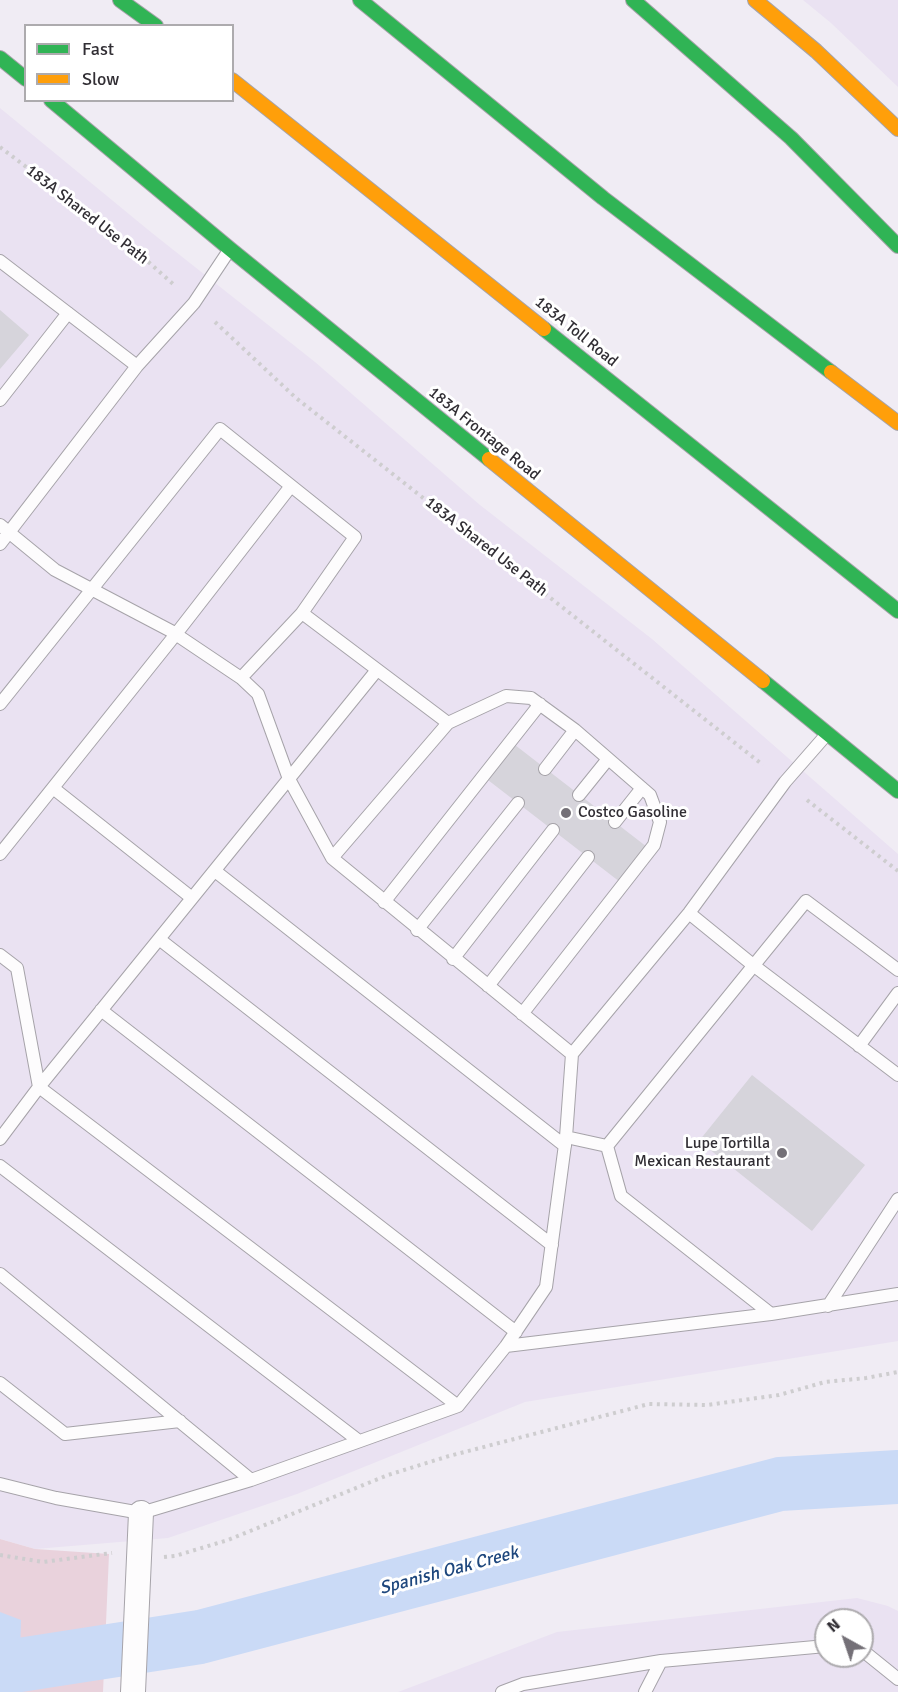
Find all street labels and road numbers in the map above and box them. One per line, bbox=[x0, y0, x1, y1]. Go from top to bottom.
street label: 183A Shared Use Path bbox=[22, 161, 152, 269]
street label: 183A Toll Road bbox=[531, 293, 621, 371]
street label: 183A Frontage Road bbox=[424, 383, 544, 485]
street label: 183A Shared Use Path bbox=[421, 493, 551, 601]

